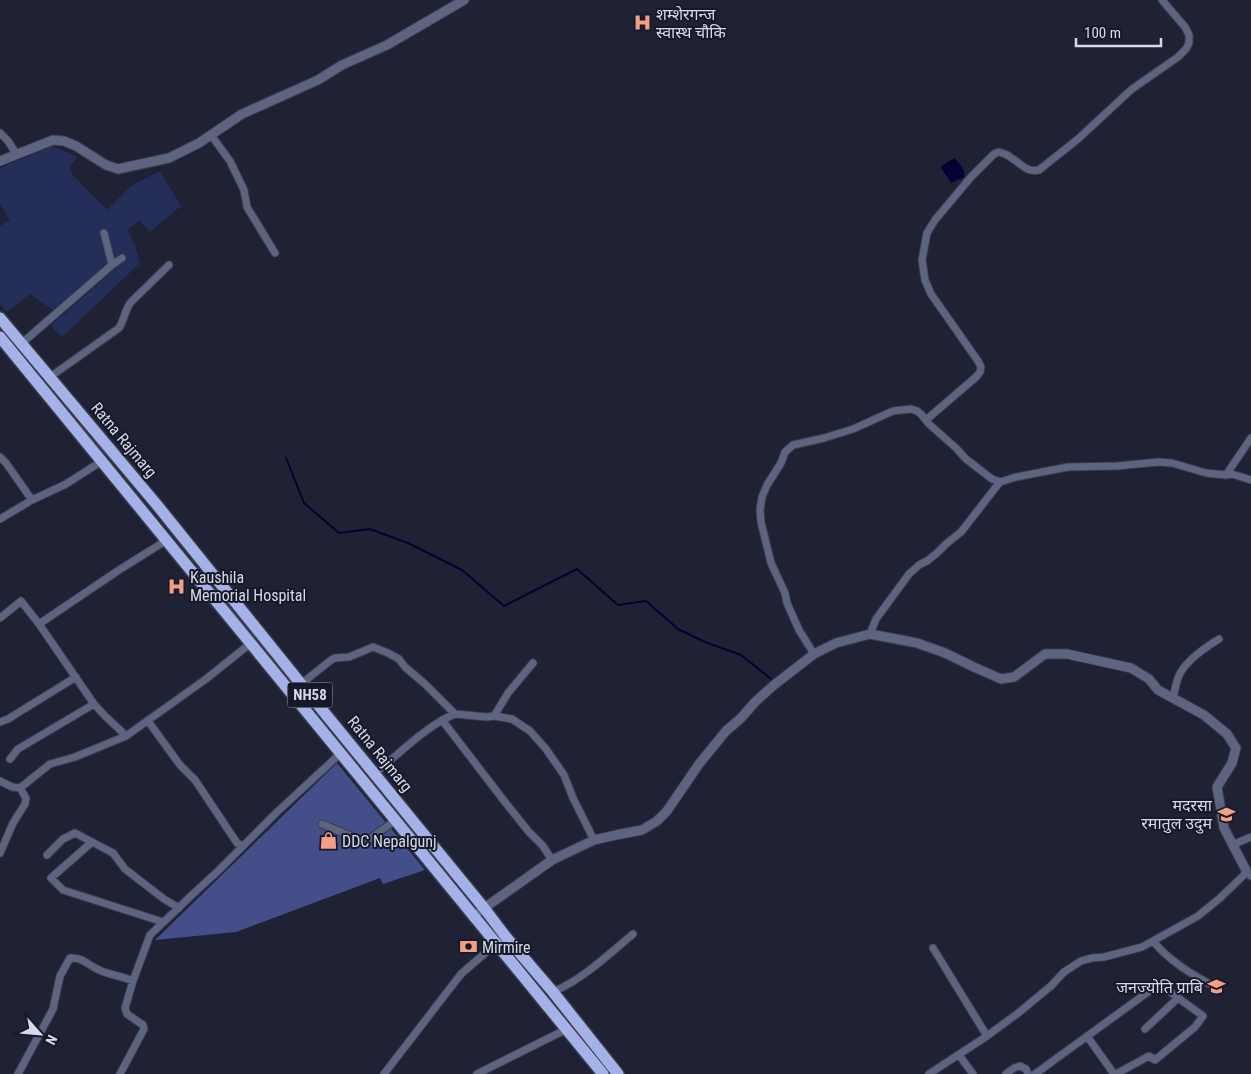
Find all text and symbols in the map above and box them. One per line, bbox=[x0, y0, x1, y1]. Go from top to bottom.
place label: शम्शेरगन्ज स्वास्थ चौकि bbox=[656, 5, 727, 42]
hospital icon: शम्शेरगन्ज स्वास्थ चौकि bbox=[632, 13, 652, 33]
scale bar bbox=[1076, 15, 1161, 47]
text: 100 m bbox=[1084, 24, 1121, 42]
street label: Ratna Rajmarg bbox=[87, 399, 161, 481]
place label: Kaushila Memorial Hospital bbox=[190, 568, 306, 605]
hospital icon: Kaushila Memorial Hospital bbox=[166, 576, 186, 596]
road number: NH58 bbox=[288, 682, 332, 708]
street label: Ratna Rajmarg bbox=[344, 712, 416, 796]
place label: मदरसा रमातुल उदुम bbox=[1141, 796, 1213, 834]
school or university icon: मदरसा रमातुल उदुम bbox=[1216, 804, 1236, 824]
shop icon: DDC Nepalgunj bbox=[318, 831, 338, 851]
place label: DDC Nepalgunj bbox=[342, 832, 437, 851]
bank icon: Mirmire bbox=[458, 937, 478, 957]
place label: Mirmire bbox=[482, 938, 531, 957]
school or university icon: जनज्योति प्राबि bbox=[1207, 977, 1227, 997]
place label: जनज्योति प्राबि bbox=[1116, 978, 1204, 997]
north arrow bbox=[15, 1009, 65, 1059]
text: N bbox=[43, 1032, 61, 1047]

